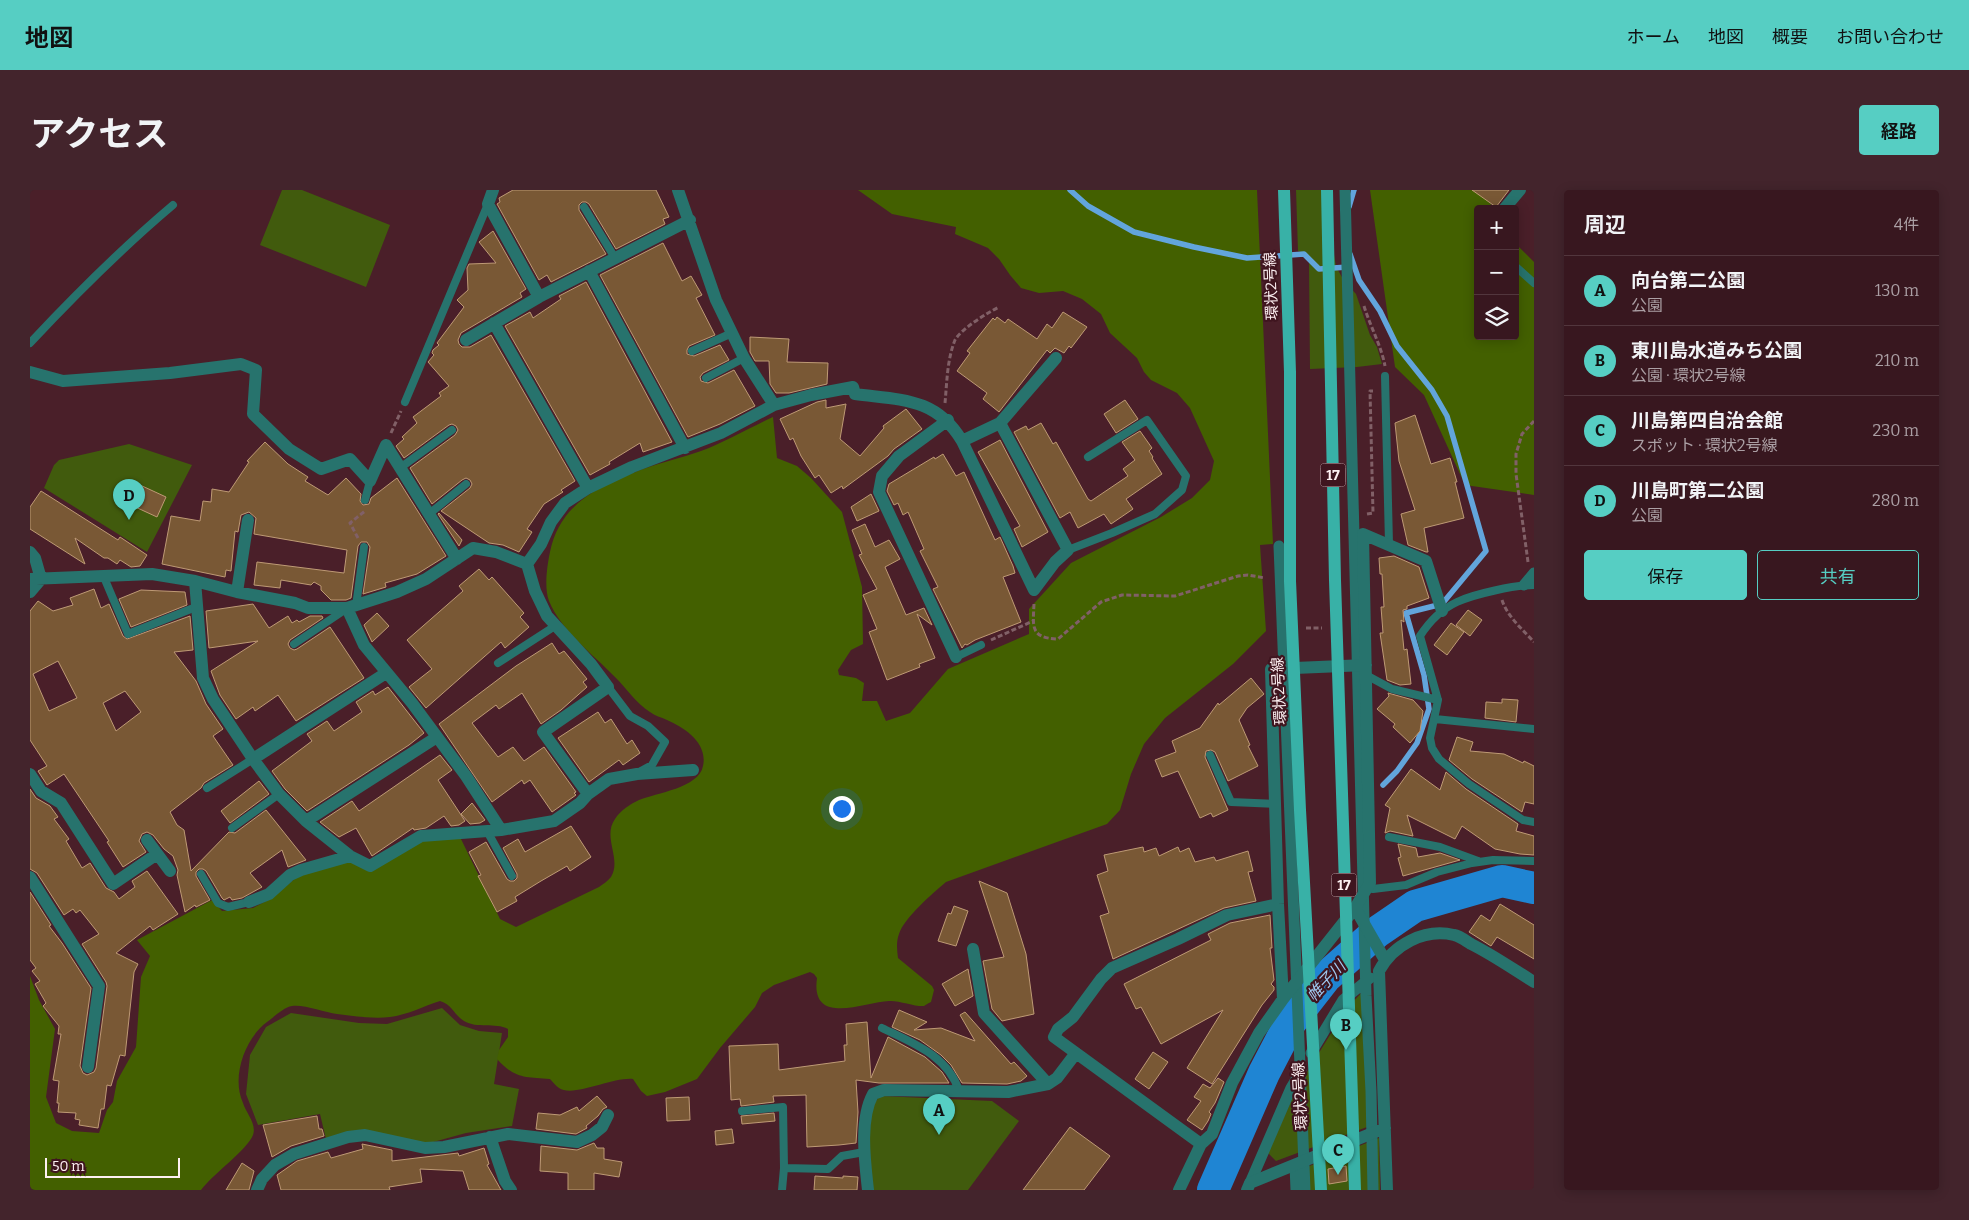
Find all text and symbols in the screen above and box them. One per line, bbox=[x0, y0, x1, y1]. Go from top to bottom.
text: 地図 bbox=[25, 24, 73, 52]
text: ホーム bbox=[1627, 26, 1680, 48]
text: 地図 bbox=[1708, 26, 1744, 48]
text: 概要 bbox=[1772, 26, 1808, 48]
text: お問い合わせ bbox=[1836, 26, 1944, 48]
button: 経路 bbox=[1859, 105, 1939, 155]
text: アクセス bbox=[30, 113, 168, 155]
map controls bbox=[1474, 205, 1519, 340]
button: + bbox=[1474, 205, 1519, 250]
text: 周辺 bbox=[1584, 212, 1626, 238]
text: 4件 bbox=[1894, 215, 1919, 234]
button: − bbox=[1474, 250, 1519, 295]
street label: 環状2号線 bbox=[1261, 252, 1281, 320]
text: 向台第二公園 bbox=[1631, 269, 1745, 292]
text: A bbox=[1594, 281, 1606, 300]
text: 130 m bbox=[1875, 281, 1919, 300]
button: layers bbox=[1474, 295, 1519, 340]
text: 公園 bbox=[1631, 296, 1663, 315]
text: 東川島水道みち公園 bbox=[1631, 339, 1802, 362]
text: B bbox=[1595, 351, 1605, 370]
text: 210 m bbox=[1875, 351, 1919, 370]
text: 公園 · 環状2号線 bbox=[1631, 366, 1745, 385]
text: 川島第四自治会館 bbox=[1631, 409, 1783, 432]
text: C bbox=[1595, 421, 1605, 440]
text: 230 m bbox=[1872, 421, 1919, 440]
text: スポット · 環状2号線 bbox=[1631, 436, 1777, 455]
road number: 17 bbox=[1320, 464, 1346, 486]
pin: D bbox=[113, 479, 145, 520]
text: 川島町第二公園 bbox=[1631, 479, 1764, 502]
text: D bbox=[1594, 491, 1606, 510]
text: 280 m bbox=[1872, 491, 1919, 510]
text: 公園 bbox=[1631, 506, 1663, 525]
button: 保存 bbox=[1584, 550, 1747, 600]
button: 共有 bbox=[1757, 550, 1919, 600]
street label: 環状2号線 bbox=[1268, 656, 1290, 726]
your location bbox=[829, 796, 855, 822]
road number: 17 bbox=[1332, 874, 1356, 896]
water label: 帷子川 bbox=[1303, 956, 1351, 1005]
pin: B bbox=[1330, 1009, 1362, 1050]
street label: 環状2号線 bbox=[1289, 1061, 1311, 1131]
pin: A bbox=[923, 1094, 955, 1135]
pin: C bbox=[1322, 1134, 1354, 1175]
scale bar bbox=[45, 1155, 180, 1178]
text: 50 m bbox=[52, 1158, 85, 1175]

